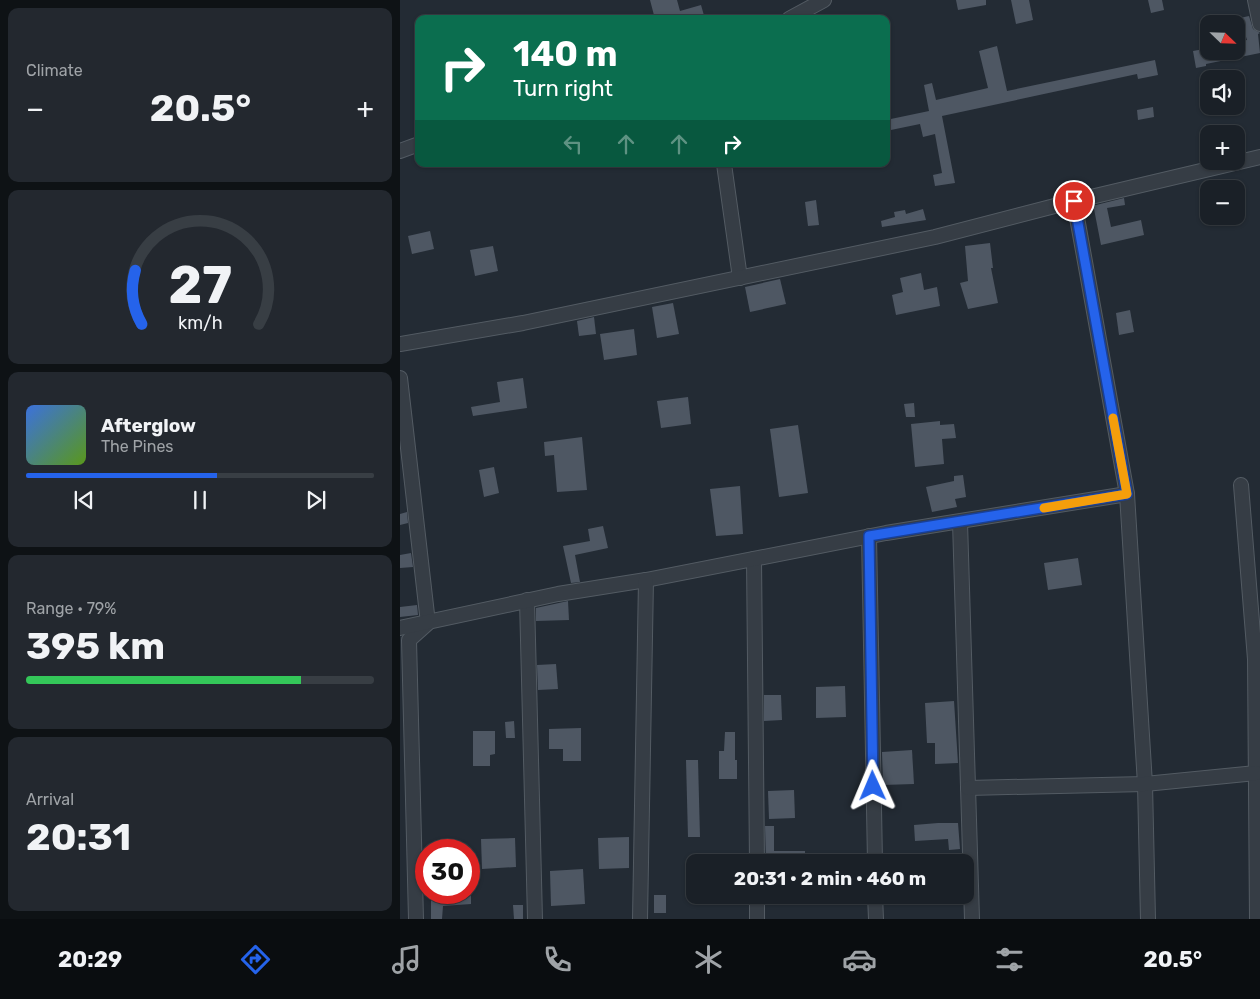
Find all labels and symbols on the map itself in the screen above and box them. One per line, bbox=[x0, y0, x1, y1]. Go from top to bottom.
north arrow bbox=[1200, 15, 1245, 60]
pin bbox=[1053, 180, 1095, 222]
position arrow bbox=[846, 759, 898, 811]
speed limit sign: 30 bbox=[415, 839, 480, 904]

